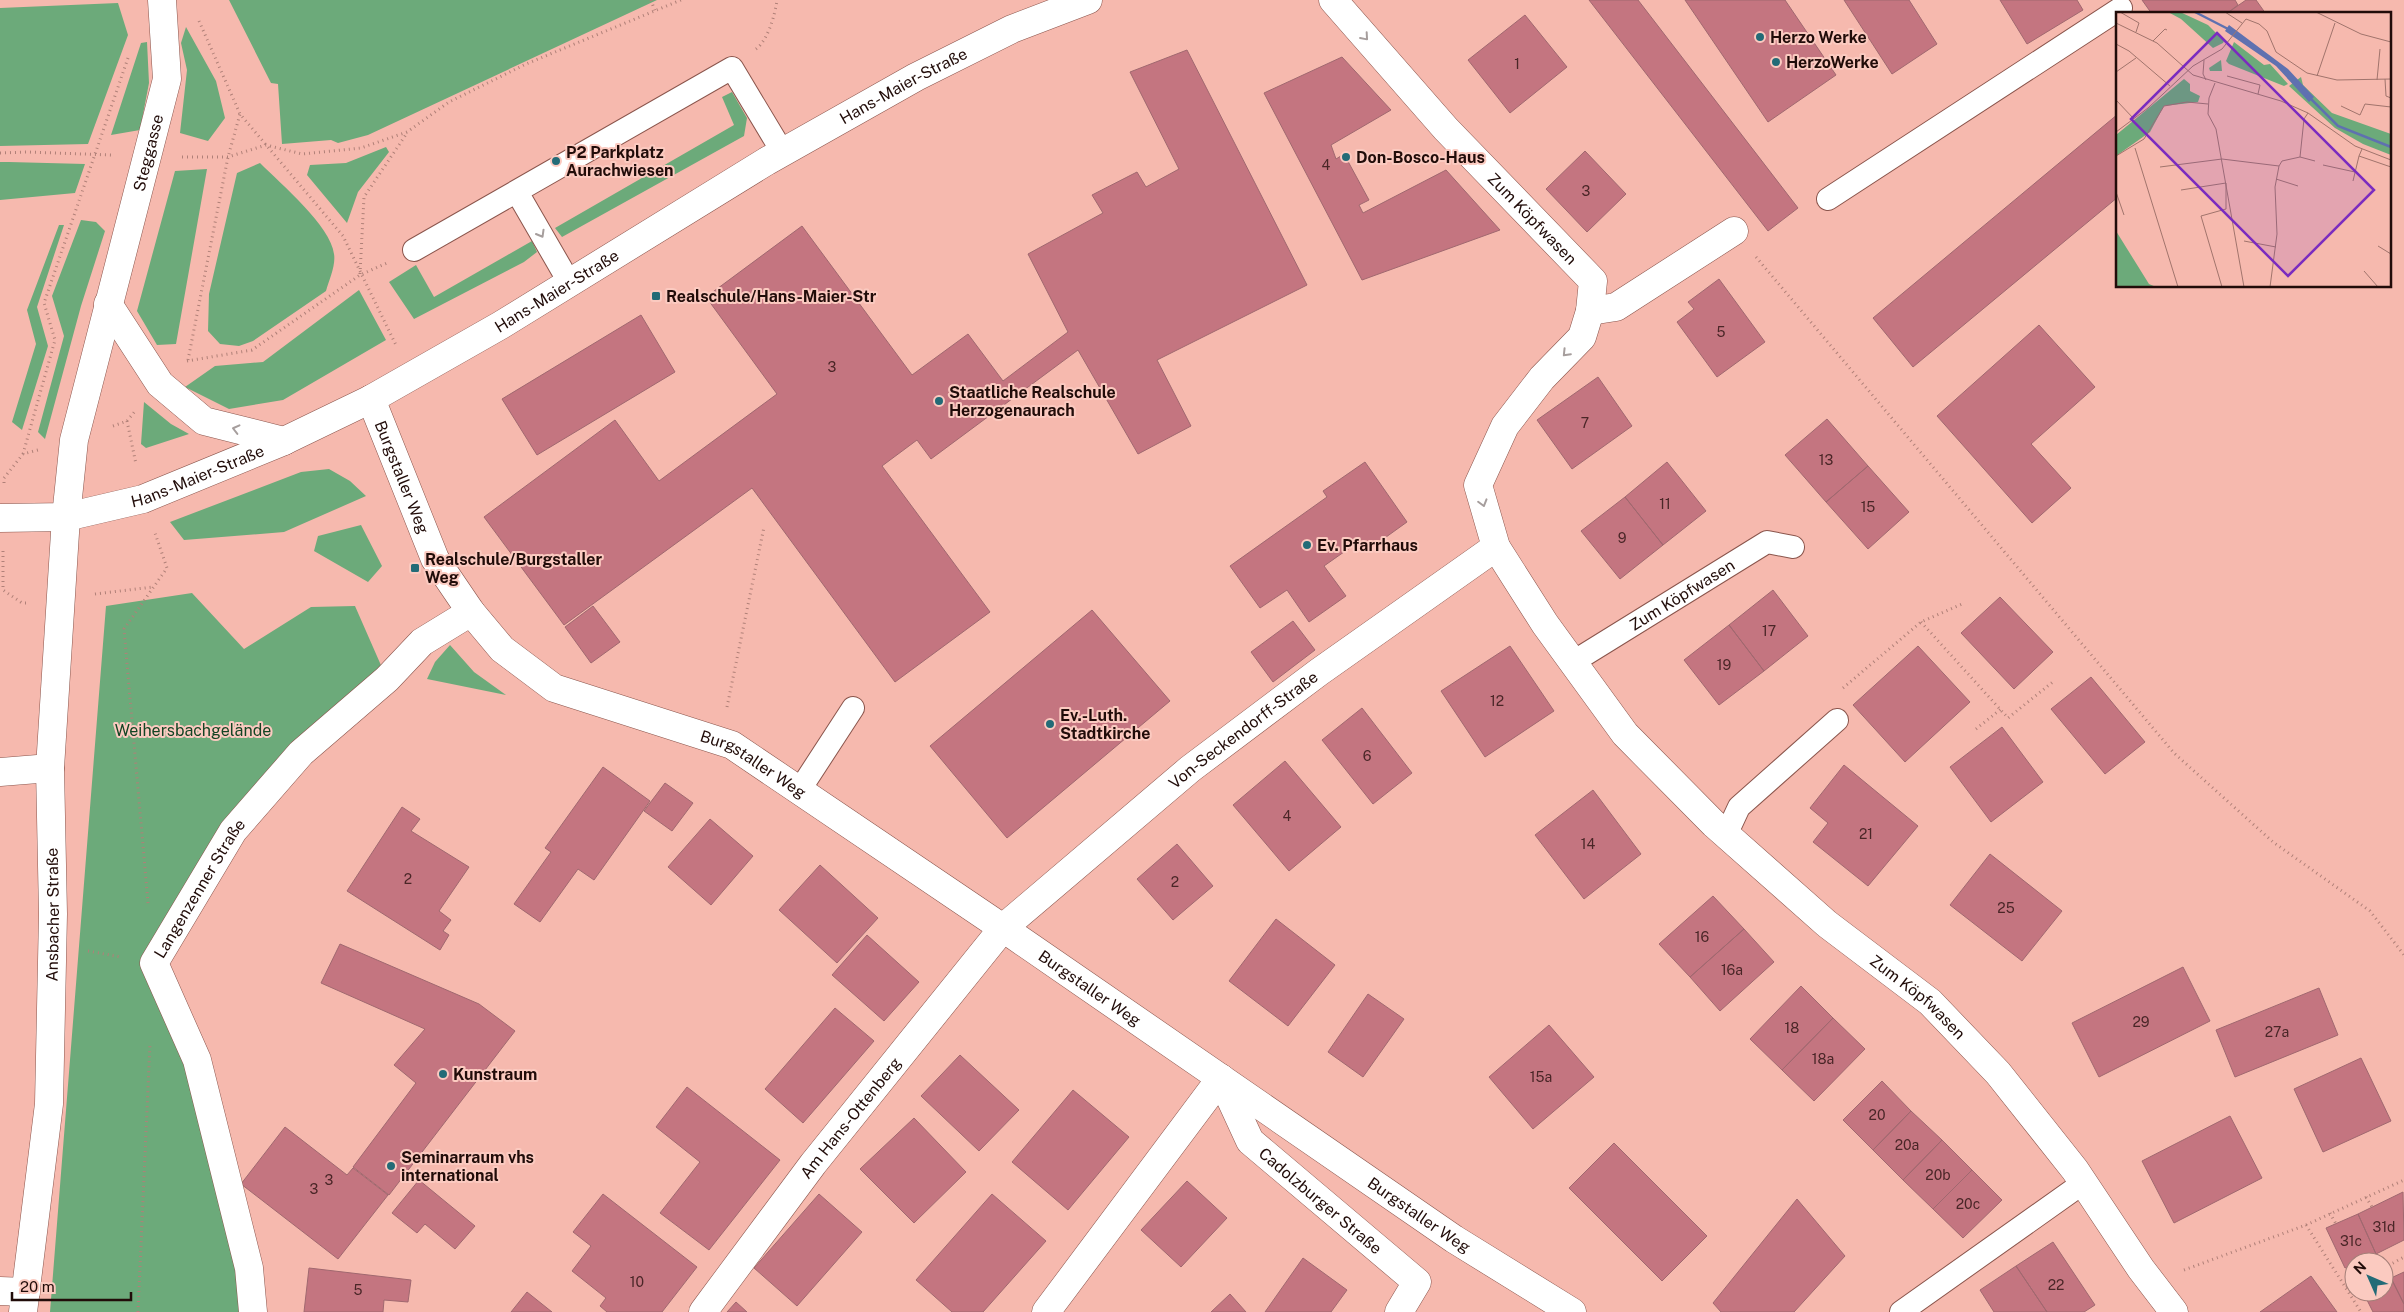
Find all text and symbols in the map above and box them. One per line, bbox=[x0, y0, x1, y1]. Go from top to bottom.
inset map bbox=[2116, 12, 2392, 288]
place label: Herzo Werke bbox=[1770, 28, 1867, 47]
one-way arrow bbox=[1359, 31, 1368, 40]
marker: Herzo Werke bbox=[1754, 31, 1766, 43]
street label: Hans-Maier-Straße bbox=[836, 44, 970, 128]
place label: HerzoWerke bbox=[1786, 53, 1879, 72]
house number: 1 bbox=[1514, 56, 1520, 72]
marker: HerzoWerke bbox=[1770, 56, 1782, 68]
street label: Steggasse bbox=[129, 112, 168, 194]
place label: P2 Parkplatz Aurachwiesen bbox=[566, 143, 674, 180]
place label: Don-Bosco-Haus bbox=[1356, 148, 1485, 167]
marker: Don-Bosco-Haus bbox=[1340, 151, 1352, 163]
marker: P2 Parkplatz Aurachwiesen bbox=[550, 155, 562, 167]
house number: 4 bbox=[1322, 157, 1331, 173]
street label: Zum Köpfwasen bbox=[1484, 169, 1581, 269]
house number: 3 bbox=[1582, 183, 1591, 199]
one-way arrow bbox=[535, 228, 545, 237]
street label: Hans-Maier-Straße bbox=[491, 246, 622, 337]
place label: Realschule/Hans-Maier-Str bbox=[666, 287, 877, 306]
marker: Realschule/Hans-Maier-Str bbox=[650, 290, 662, 302]
house number: 5 bbox=[1717, 324, 1726, 340]
one-way arrow bbox=[1563, 347, 1572, 356]
house number: 3 bbox=[828, 359, 837, 375]
place label: Staatliche Realschule Herzogenaurach bbox=[949, 383, 1116, 420]
marker: Staatliche Realschule Herzogenaurach bbox=[933, 395, 945, 407]
house number: 7 bbox=[1581, 415, 1589, 431]
street label: Burgstaller Weg bbox=[371, 418, 433, 537]
one-way arrow bbox=[232, 424, 241, 435]
street label: Hans-Maier-Straße bbox=[129, 441, 267, 512]
house number: 13 bbox=[1819, 452, 1833, 468]
house number: 11 bbox=[1659, 496, 1671, 512]
one-way arrow bbox=[1478, 499, 1488, 507]
house number: 15 bbox=[1861, 499, 1875, 515]
house number: 9 bbox=[1618, 530, 1627, 546]
place label: Ev. Pfarrhaus bbox=[1317, 536, 1418, 555]
marker: Ev. Pfarrhaus bbox=[1301, 539, 1313, 551]
place label: Realschule/Burgstaller Weg bbox=[425, 550, 602, 587]
street label: Zum Köpfwasen bbox=[1626, 555, 1738, 635]
marker: Realschule/Burgstaller Weg bbox=[409, 562, 421, 574]
house number: 17 bbox=[1762, 623, 1776, 639]
house number: 19 bbox=[1717, 657, 1731, 673]
street label: Von-Seckendorff-Straße bbox=[1165, 667, 1322, 793]
house number: 12 bbox=[1490, 693, 1504, 709]
place label: Ev.-Luth. Stadtkirche bbox=[1060, 706, 1151, 743]
marker: Ev.-Luth. Stadtkirche bbox=[1044, 718, 1056, 730]
park label: Weihersbachgelände bbox=[115, 721, 271, 740]
street label: Burgstaller Weg bbox=[698, 726, 810, 802]
house number: 6 bbox=[1363, 748, 1372, 764]
house number: 4 bbox=[1283, 808, 1292, 824]
street label: Langenzenner Straße bbox=[150, 815, 249, 962]
house number: 21 bbox=[1859, 826, 1873, 842]
house number: 14 bbox=[1581, 836, 1595, 852]
street label: Ansbacher Straße bbox=[43, 847, 63, 982]
house number: 2 bbox=[404, 871, 412, 887]
house number: 2 bbox=[1171, 874, 1179, 890]
house number: 25 bbox=[1997, 900, 2015, 916]
house number: 16 bbox=[1695, 929, 1709, 945]
street label: Burgstaller Weg bbox=[1035, 946, 1144, 1030]
street label: Zum Köpfwasen bbox=[1866, 951, 1969, 1043]
house number: 16a bbox=[1721, 962, 1743, 978]
house number: 29 bbox=[2132, 1014, 2150, 1030]
house number: 18 bbox=[1785, 1020, 1799, 1036]
house number: 27a bbox=[2265, 1024, 2289, 1040]
house number: 18a bbox=[1812, 1051, 1834, 1067]
street label: Am Hans-Ottenberg bbox=[797, 1053, 905, 1182]
place label: Kunstraum bbox=[453, 1065, 537, 1084]
marker: Kunstraum bbox=[437, 1068, 449, 1080]
house number: 15a bbox=[1530, 1069, 1552, 1085]
house number: 20 bbox=[1869, 1107, 1885, 1123]
house number: 20a bbox=[1895, 1137, 1919, 1153]
street label: Cadolzburger Straße bbox=[1255, 1144, 1386, 1258]
place label: Seminarraum vhs international bbox=[401, 1148, 534, 1185]
marker: Seminarraum vhs international bbox=[385, 1160, 397, 1172]
house number: 20b bbox=[1925, 1167, 1951, 1183]
house number: 3 bbox=[325, 1172, 334, 1188]
street label: Burgstaller Weg bbox=[1364, 1173, 1474, 1257]
house number: 3 bbox=[310, 1181, 319, 1197]
house number: 20c bbox=[1956, 1196, 1980, 1212]
house number: 31d bbox=[2373, 1219, 2395, 1235]
house number: 31c bbox=[2340, 1233, 2362, 1249]
north arrow bbox=[2344, 1252, 2394, 1302]
text: N bbox=[2350, 1258, 2369, 1277]
scale bar bbox=[12, 1270, 131, 1302]
house number: 10 bbox=[630, 1274, 644, 1290]
house number: 22 bbox=[2048, 1277, 2064, 1293]
text: 20 m bbox=[20, 1278, 55, 1295]
house number: 5 bbox=[354, 1282, 363, 1298]

